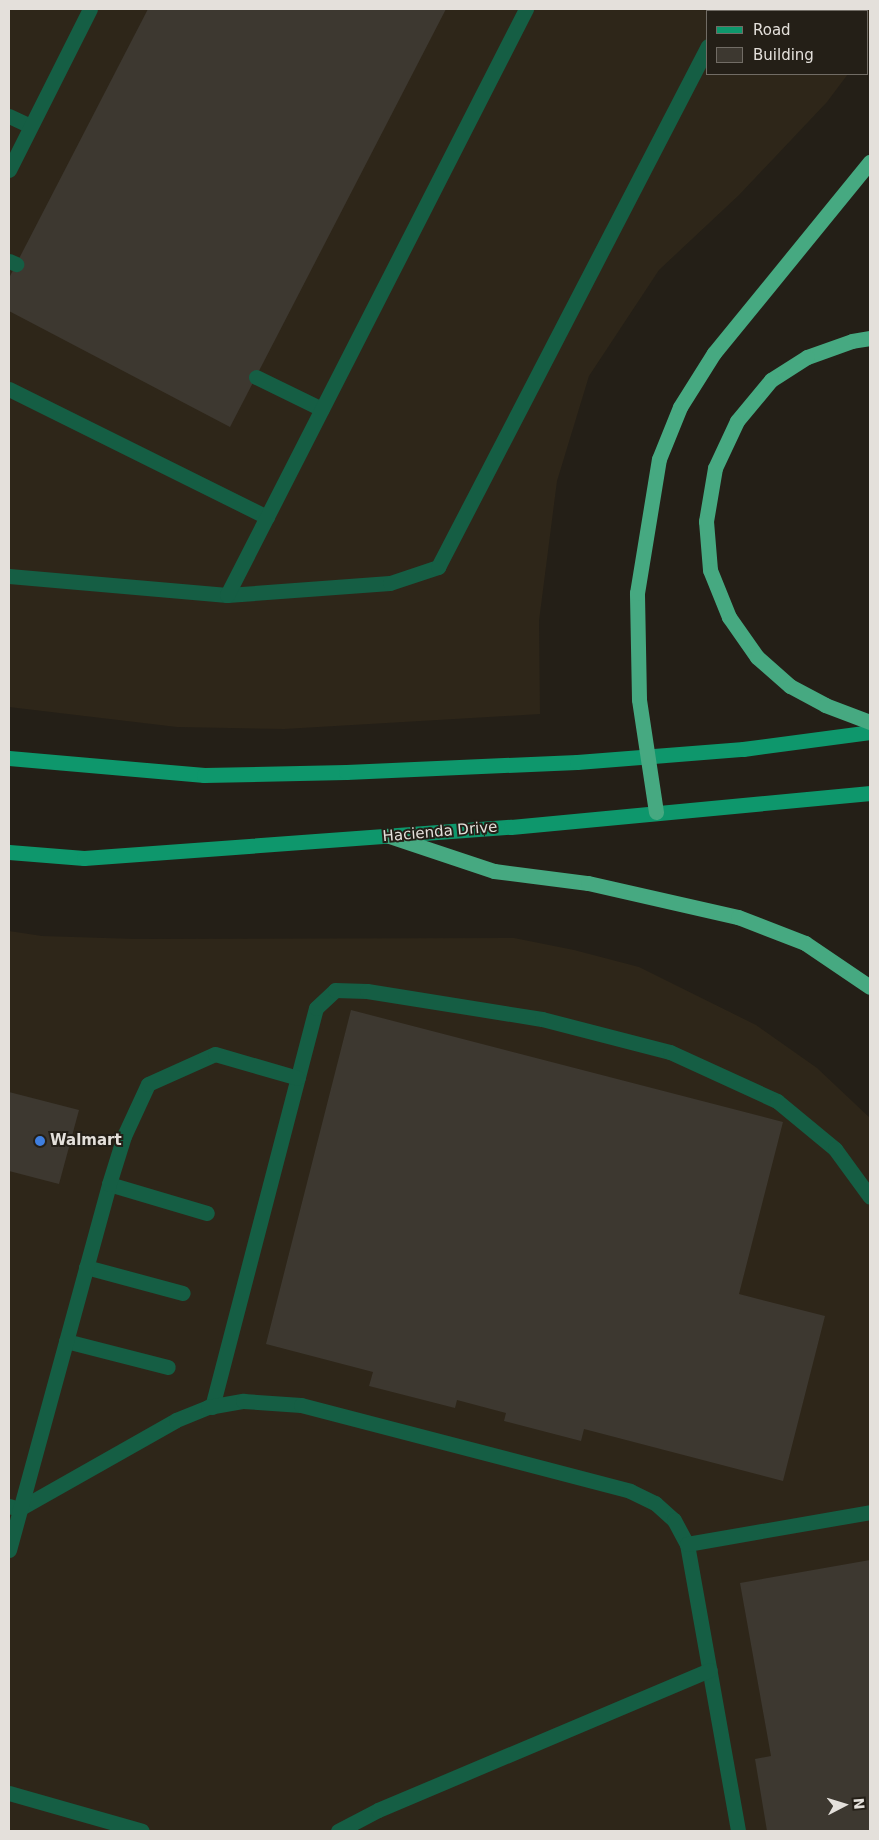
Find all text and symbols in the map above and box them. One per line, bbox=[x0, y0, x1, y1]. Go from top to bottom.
legend bbox=[706, 10, 869, 75]
text: Road bbox=[753, 21, 791, 39]
text: Building bbox=[753, 46, 814, 64]
street label: Hacienda Drive bbox=[382, 818, 498, 846]
place label: Walmart bbox=[50, 1132, 122, 1150]
marker: Walmart bbox=[34, 1135, 46, 1147]
north arrow bbox=[819, 1780, 869, 1830]
text: N bbox=[850, 1797, 867, 1810]

